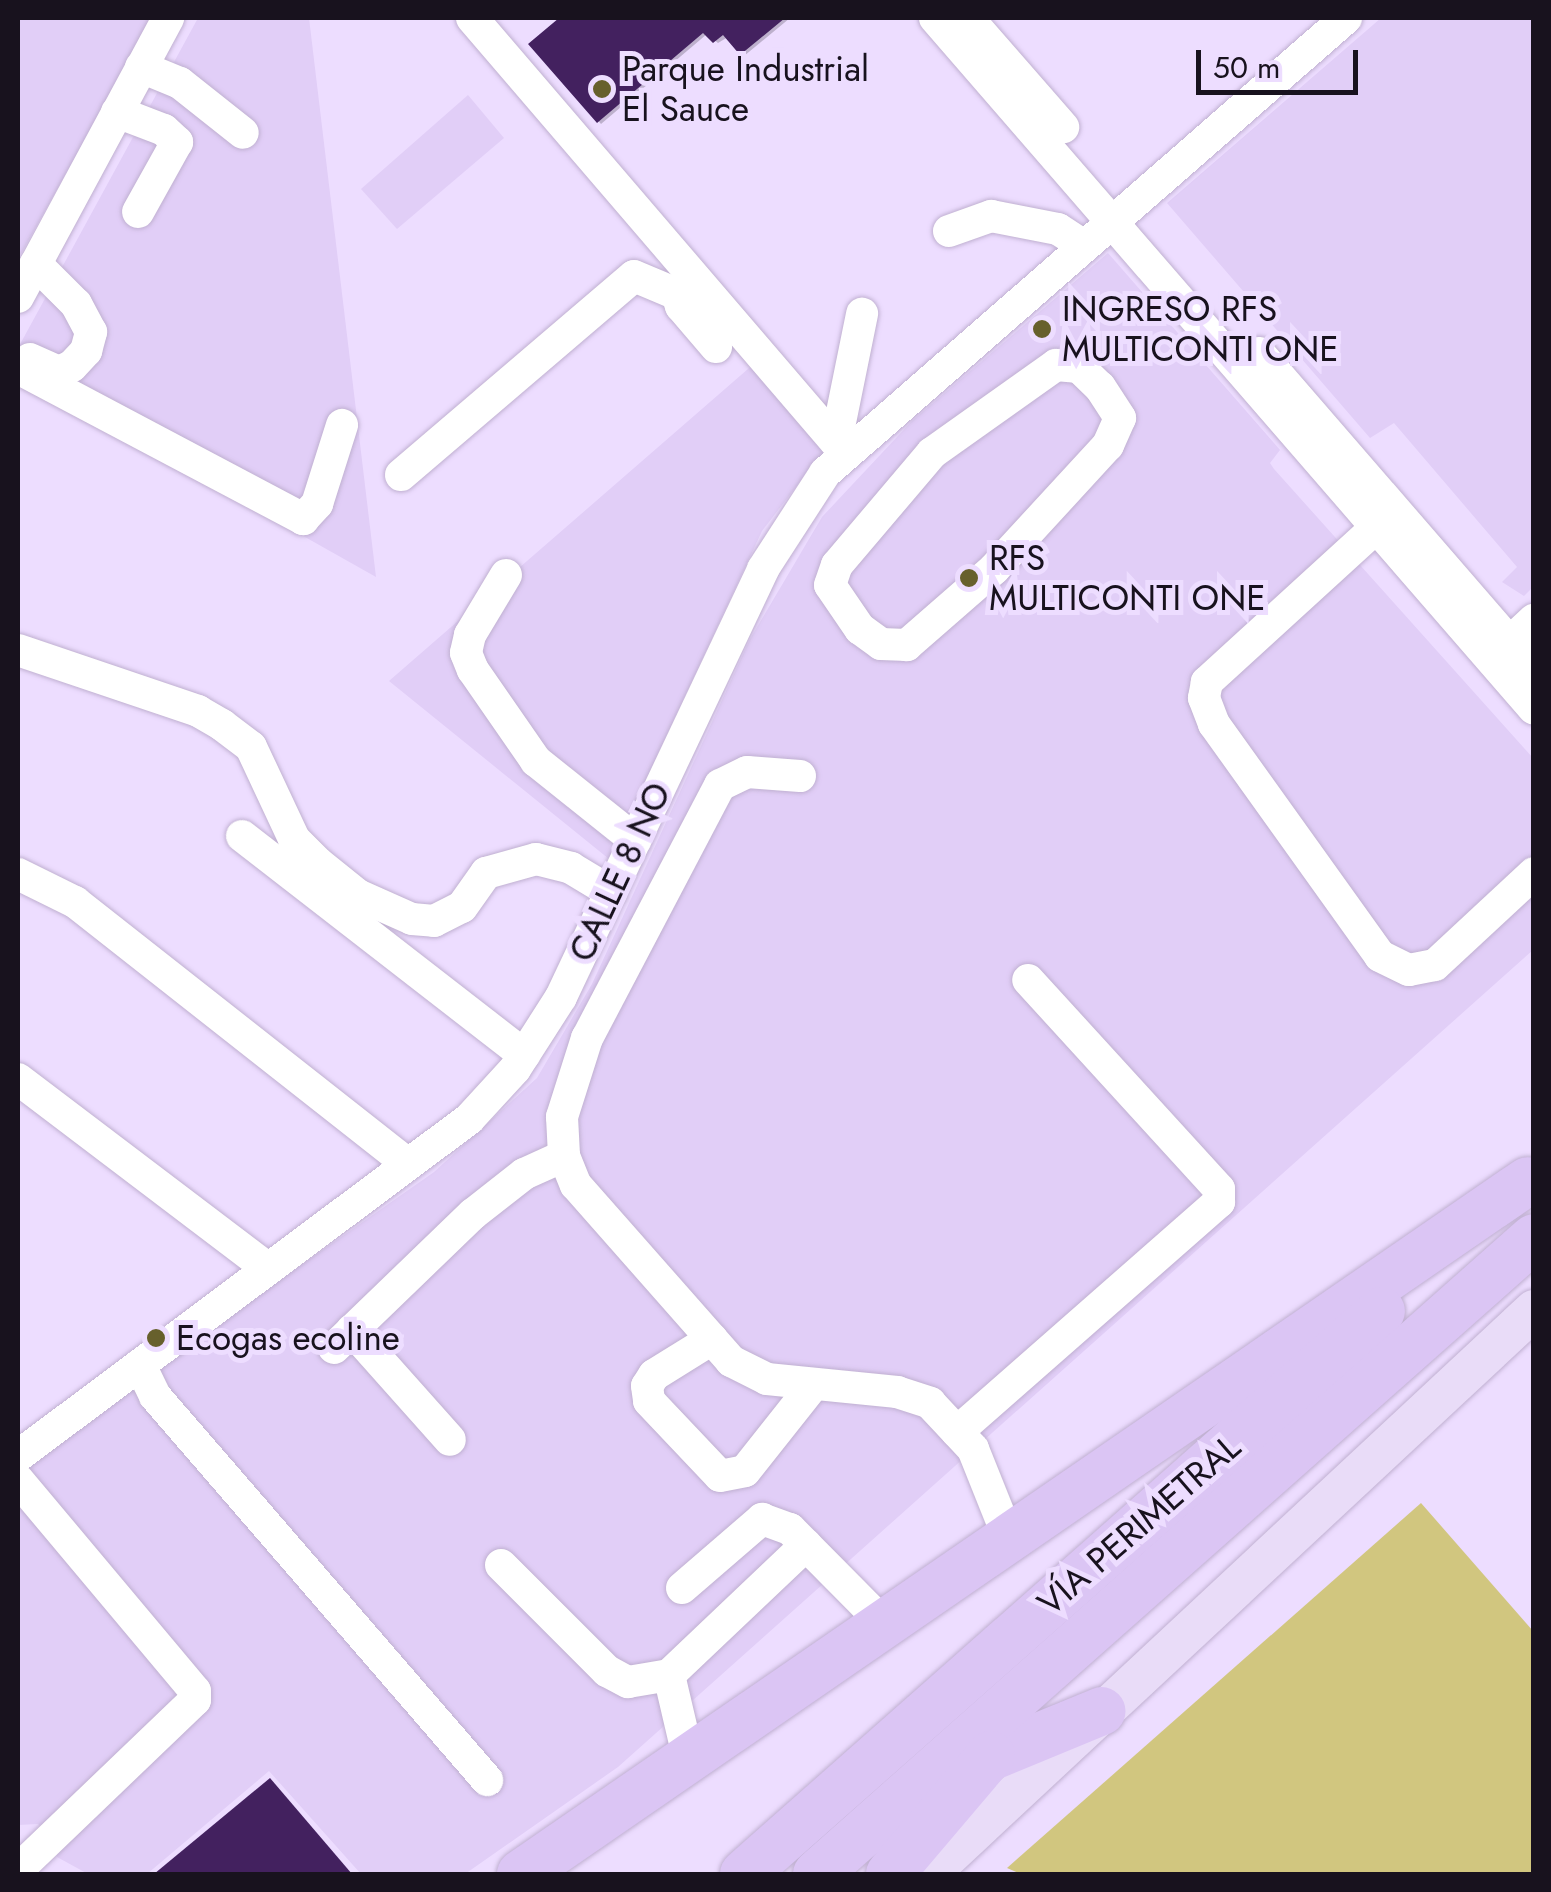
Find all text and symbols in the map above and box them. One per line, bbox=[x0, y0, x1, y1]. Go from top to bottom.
scale bar bbox=[1201, 30, 1364, 92]
text: 50 m bbox=[1213, 46, 1280, 89]
place label: Parque Industrial El Sauce bbox=[622, 48, 869, 130]
marker: Parque Industrial El Sauce bbox=[591, 78, 613, 100]
place label: INGRESO RFS MULTICONTI ONE bbox=[1062, 288, 1339, 370]
marker: INGRESO RFS MULTICONTI ONE bbox=[1031, 318, 1053, 340]
place label: RFS MULTICONTI ONE bbox=[989, 537, 1266, 619]
marker: RFS MULTICONTI ONE bbox=[958, 567, 980, 589]
street label: CALLE 8 NO bbox=[560, 776, 680, 968]
place label: Ecogas ecoline bbox=[176, 1317, 400, 1359]
marker: Ecogas ecoline bbox=[145, 1327, 167, 1349]
street label: VÍA PERIMETRAL bbox=[1029, 1426, 1249, 1624]

